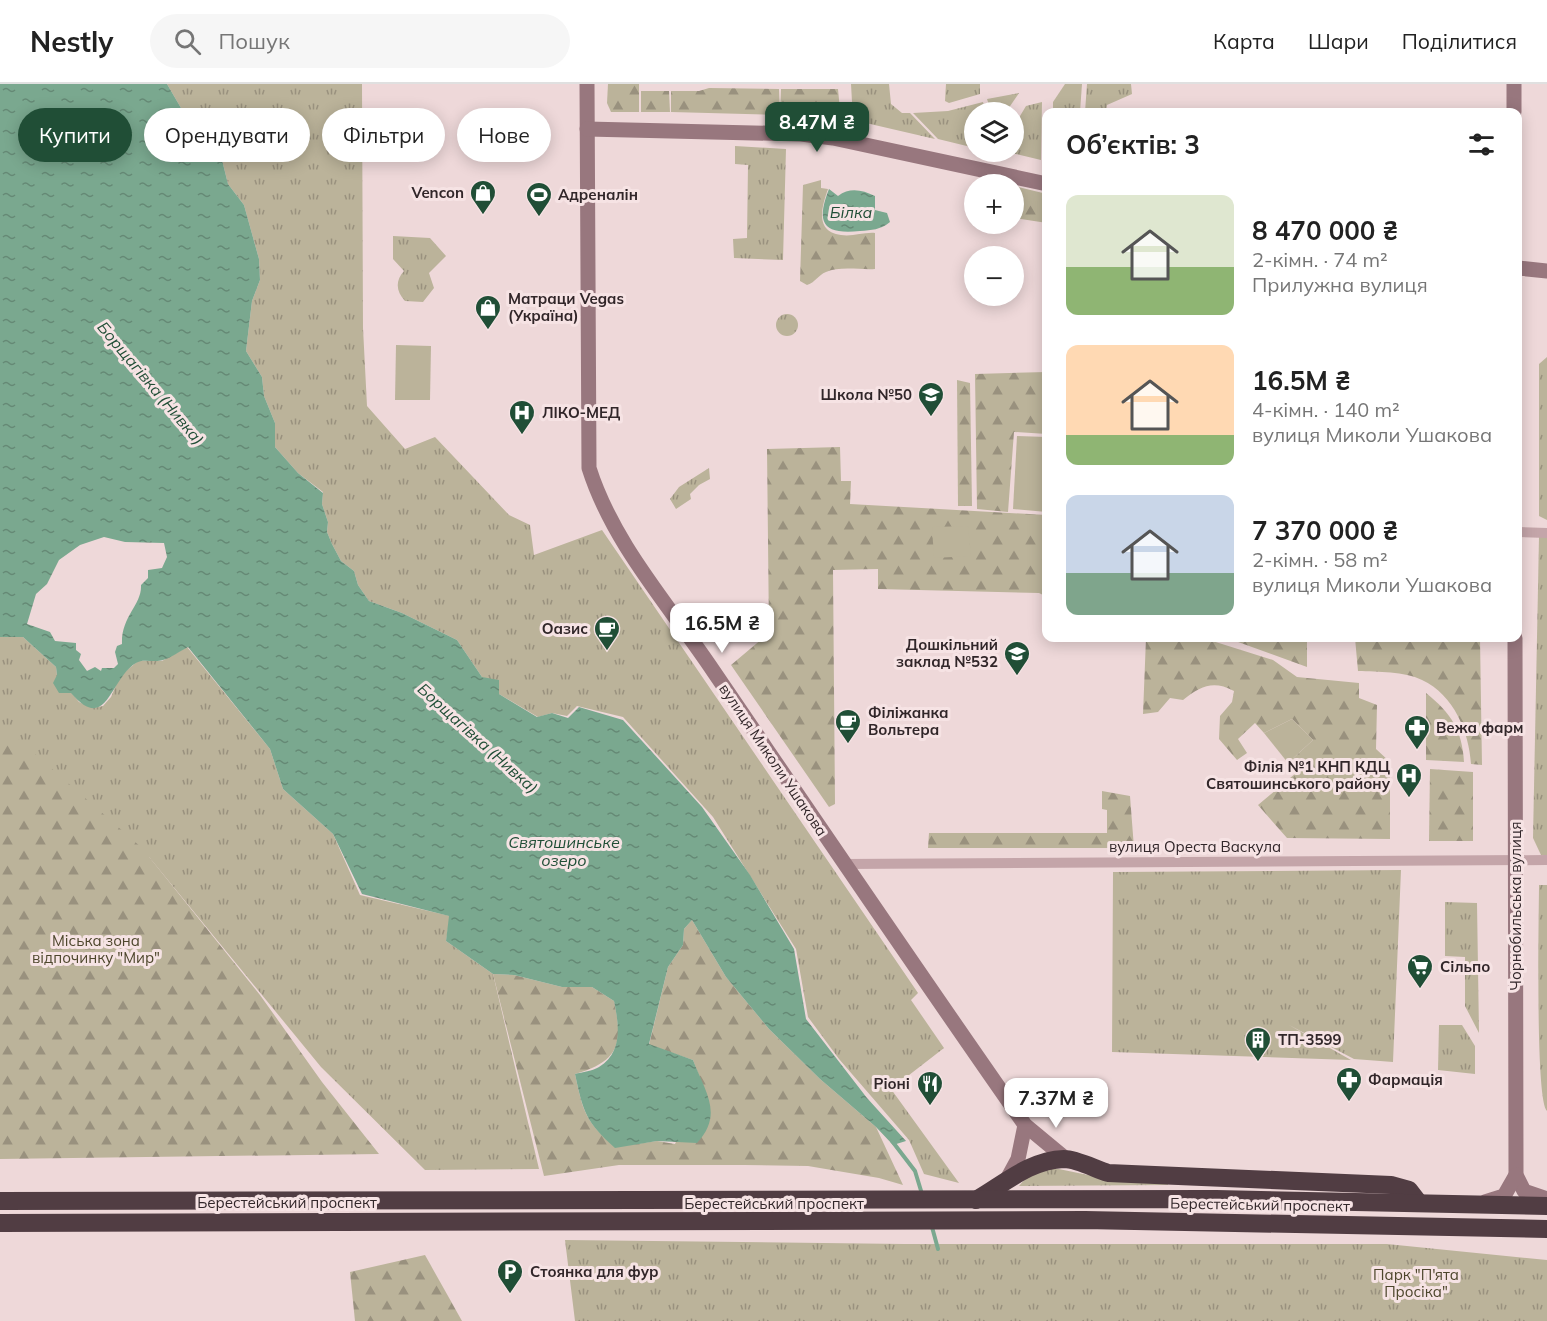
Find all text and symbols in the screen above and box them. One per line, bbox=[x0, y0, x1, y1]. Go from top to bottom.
search box bbox=[150, 14, 570, 68]
text: Nestly bbox=[30, 24, 114, 59]
icon: search bbox=[171, 25, 204, 58]
text: Пошук bbox=[219, 27, 290, 55]
text: Карта bbox=[1213, 28, 1275, 54]
text: Шари bbox=[1308, 28, 1369, 54]
text: Поділитися bbox=[1402, 28, 1517, 54]
pin: 8.47M ₴ bbox=[762, 102, 872, 153]
map controls bbox=[964, 102, 1024, 306]
button: layers bbox=[964, 102, 1024, 162]
chip: Купити bbox=[18, 108, 132, 162]
chip: Орендувати bbox=[144, 108, 310, 162]
chip: Фільтри bbox=[322, 108, 445, 162]
chip: Нове bbox=[457, 108, 551, 162]
text: 8.47M ₴ bbox=[779, 109, 855, 134]
text: Об’єктів: 3 bbox=[1066, 128, 1200, 161]
icon: filters bbox=[1465, 128, 1498, 161]
button: + bbox=[964, 174, 1024, 234]
shop icon: Vencon bbox=[468, 178, 498, 216]
sports icon: Адреналін bbox=[524, 180, 554, 218]
place label: Vencon bbox=[411, 183, 464, 202]
place label: Адреналін bbox=[558, 185, 638, 204]
water label: Білка bbox=[830, 202, 873, 222]
text: 8 470 000 ₴ bbox=[1252, 214, 1398, 247]
icon: home bbox=[1114, 219, 1186, 291]
button: − bbox=[964, 246, 1024, 306]
text: 2-кімн. · 74 m² bbox=[1252, 247, 1388, 272]
text: Прилужна вулиця bbox=[1252, 272, 1428, 297]
place label: Матраци Vegas (Україна) bbox=[508, 289, 624, 325]
shop icon: Матраци Vegas (Україна) bbox=[473, 293, 503, 331]
water label: Борщагівка (Нивка) bbox=[94, 317, 208, 449]
text: 16.5M ₴ bbox=[1252, 364, 1351, 397]
icon: home bbox=[1114, 369, 1186, 441]
school or university icon: Школа №50 bbox=[916, 380, 946, 418]
place label: Школа №50 bbox=[821, 385, 912, 404]
text: 4-кімн. · 140 m² bbox=[1252, 397, 1400, 422]
hospital icon: ЛІКО-МЕД bbox=[507, 398, 537, 436]
place label: ЛІКО-МЕД bbox=[542, 403, 620, 422]
text: вулиця Миколи Ушакова bbox=[1252, 422, 1492, 447]
text: 7 370 000 ₴ bbox=[1252, 514, 1398, 547]
icon: home bbox=[1114, 519, 1186, 591]
text: 2-кімн. · 58 m² bbox=[1252, 547, 1388, 572]
text: вулиця Миколи Ушакова bbox=[1252, 572, 1492, 597]
pin: 16.5M ₴ bbox=[667, 603, 777, 654]
text: 16.5M ₴ bbox=[684, 610, 760, 635]
cafe icon: Оазис bbox=[592, 614, 622, 652]
place label: Оазис bbox=[542, 619, 588, 638]
place label: Дошкільний заклад №532 bbox=[896, 635, 998, 671]
school or university icon: Дошкільний заклад №532 bbox=[1002, 639, 1032, 677]
water label: Борщагівка (Нивка) bbox=[414, 679, 542, 797]
street label: вулиця Миколи Ушакова bbox=[715, 680, 832, 840]
place label: Філіжанка Вольтера bbox=[868, 703, 949, 739]
cafe icon: Філіжанка Вольтера bbox=[833, 707, 863, 745]
pharmacy icon: Вежа фарм bbox=[1402, 713, 1432, 751]
place label: Вежа фарм bbox=[1436, 718, 1524, 737]
place label: Філія №1 КНП КДЦ Святошинського району bbox=[1206, 757, 1391, 793]
hospital icon: Філія №1 КНП КДЦ Святошинського району bbox=[1394, 761, 1424, 799]
street label: Чорнобильська вулиця bbox=[1506, 822, 1525, 990]
water label: Святошинське озеро bbox=[508, 832, 620, 870]
street label: вулиця Ореста Васкула bbox=[1109, 837, 1281, 856]
park label: Міська зона відпочинку "Мир" bbox=[32, 931, 160, 967]
supermarket icon: Сільпо bbox=[1405, 952, 1435, 990]
place label: Сільпо bbox=[1440, 957, 1490, 976]
building icon: ТП-3599 bbox=[1243, 1025, 1273, 1063]
place label: ТП-3599 bbox=[1278, 1030, 1341, 1049]
pharmacy icon: Фармація bbox=[1334, 1065, 1364, 1103]
restaurant icon: Ріоні bbox=[915, 1069, 945, 1107]
place label: Фармація bbox=[1368, 1070, 1443, 1089]
place label: Ріоні bbox=[873, 1074, 910, 1093]
pin: 7.37M ₴ bbox=[1001, 1078, 1111, 1129]
text: 7.37M ₴ bbox=[1018, 1085, 1094, 1110]
street label: Берестейський проспект bbox=[197, 1193, 377, 1212]
street label: Берестейський проспект bbox=[1170, 1193, 1350, 1216]
street label: Берестейський проспект bbox=[684, 1194, 864, 1213]
parking icon: Стоянка для фур bbox=[495, 1257, 525, 1295]
place label: Стоянка для фур bbox=[530, 1262, 659, 1281]
park label: Парк "П'ята Просіка" bbox=[1373, 1265, 1459, 1301]

